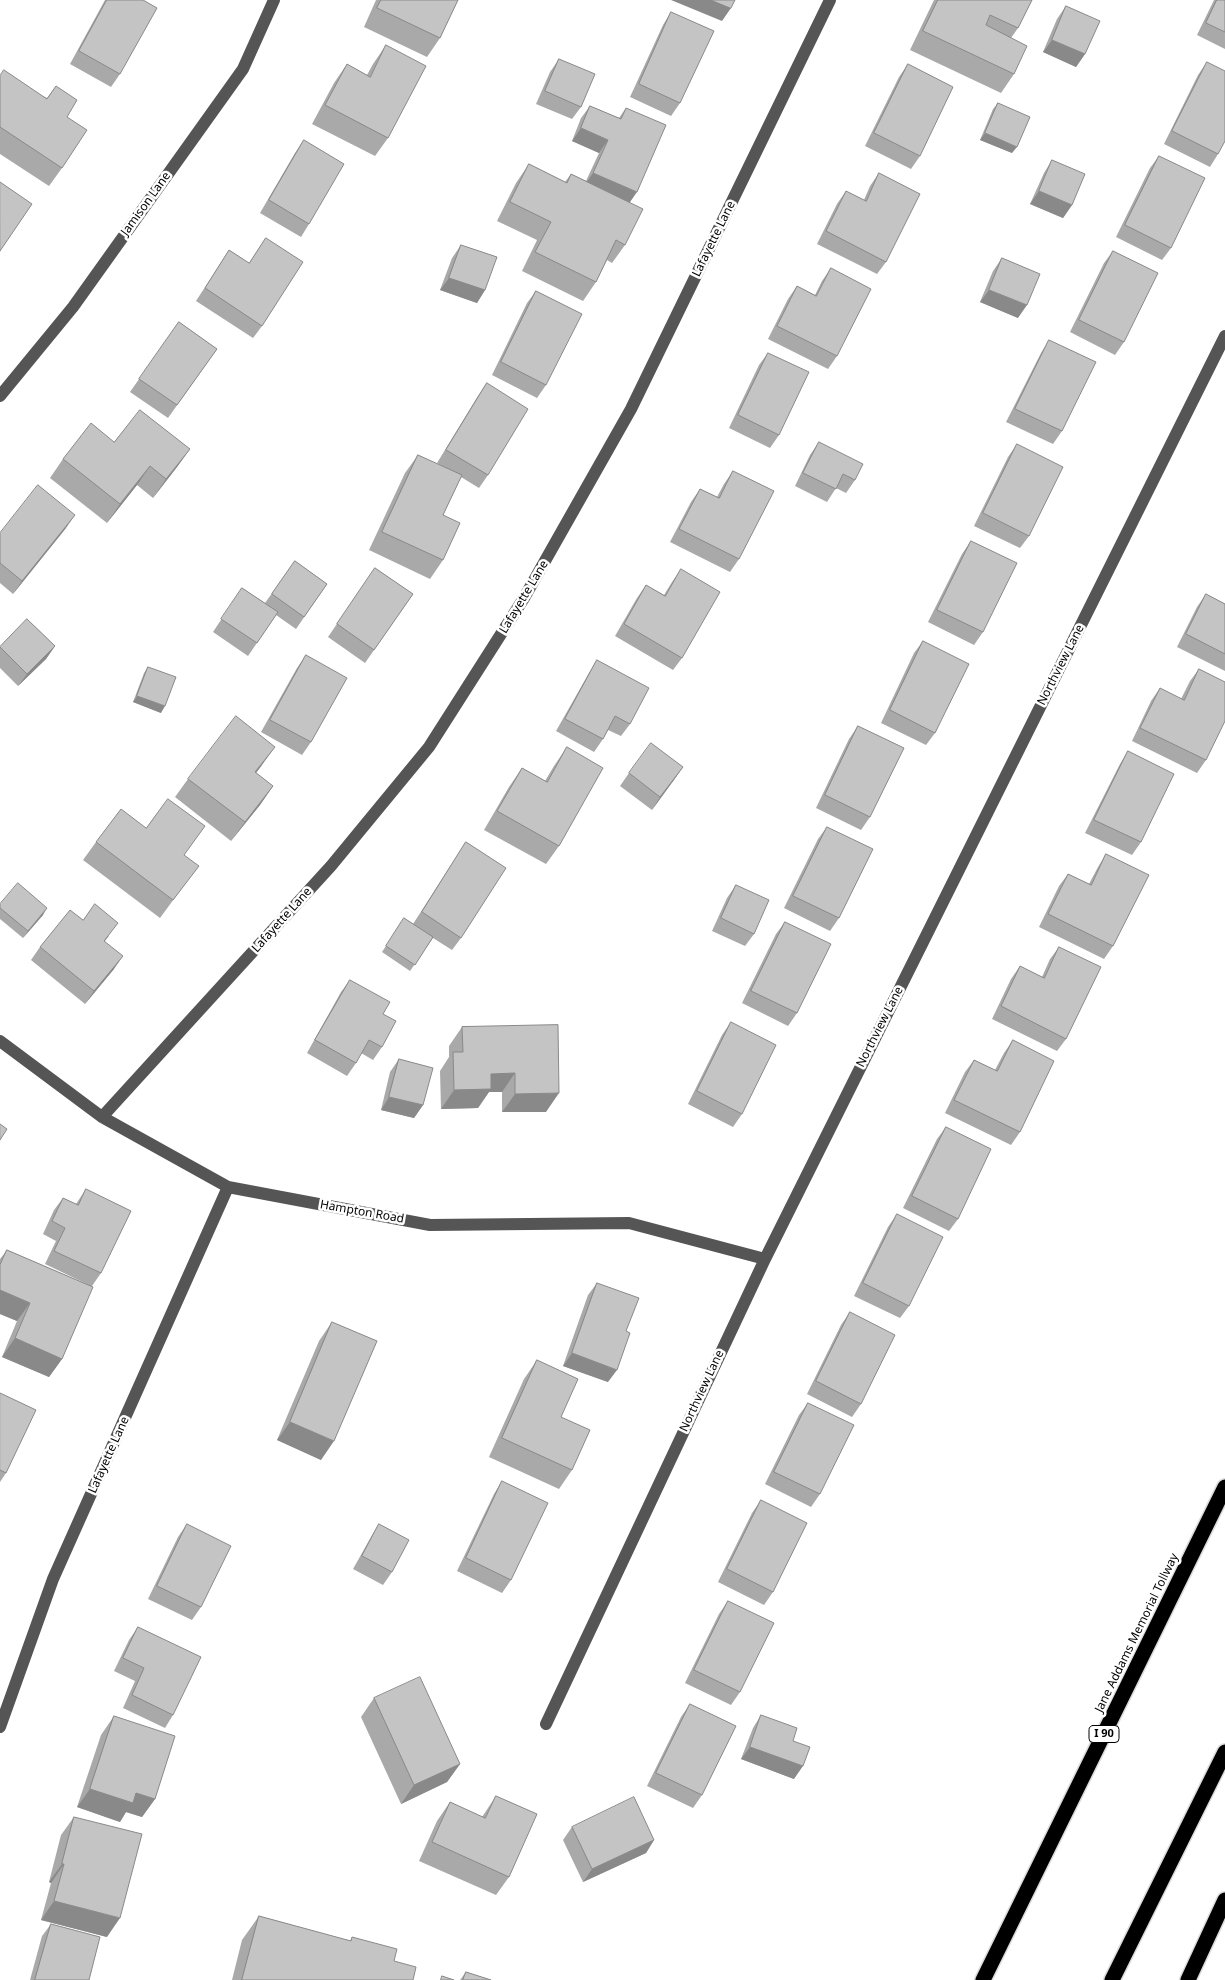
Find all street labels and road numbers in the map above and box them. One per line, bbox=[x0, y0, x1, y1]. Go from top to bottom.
street label: Jamison Lane bbox=[118, 169, 174, 239]
street label: Lafayette Lane bbox=[689, 199, 739, 279]
street label: Lafayette Lane bbox=[497, 558, 551, 636]
street label: Northview Lane bbox=[1034, 622, 1088, 708]
street label: Lafayette Lane bbox=[249, 885, 315, 955]
street label: Northview Lane bbox=[853, 984, 907, 1070]
street label: Hampton Road bbox=[319, 1198, 405, 1226]
street label: Northview Lane bbox=[677, 1348, 727, 1434]
street label: Lafayette Lane bbox=[86, 1414, 132, 1496]
street label: Jane Addams Memorial Tollway bbox=[1092, 1551, 1182, 1715]
road number: I 90 bbox=[1089, 1726, 1119, 1742]

